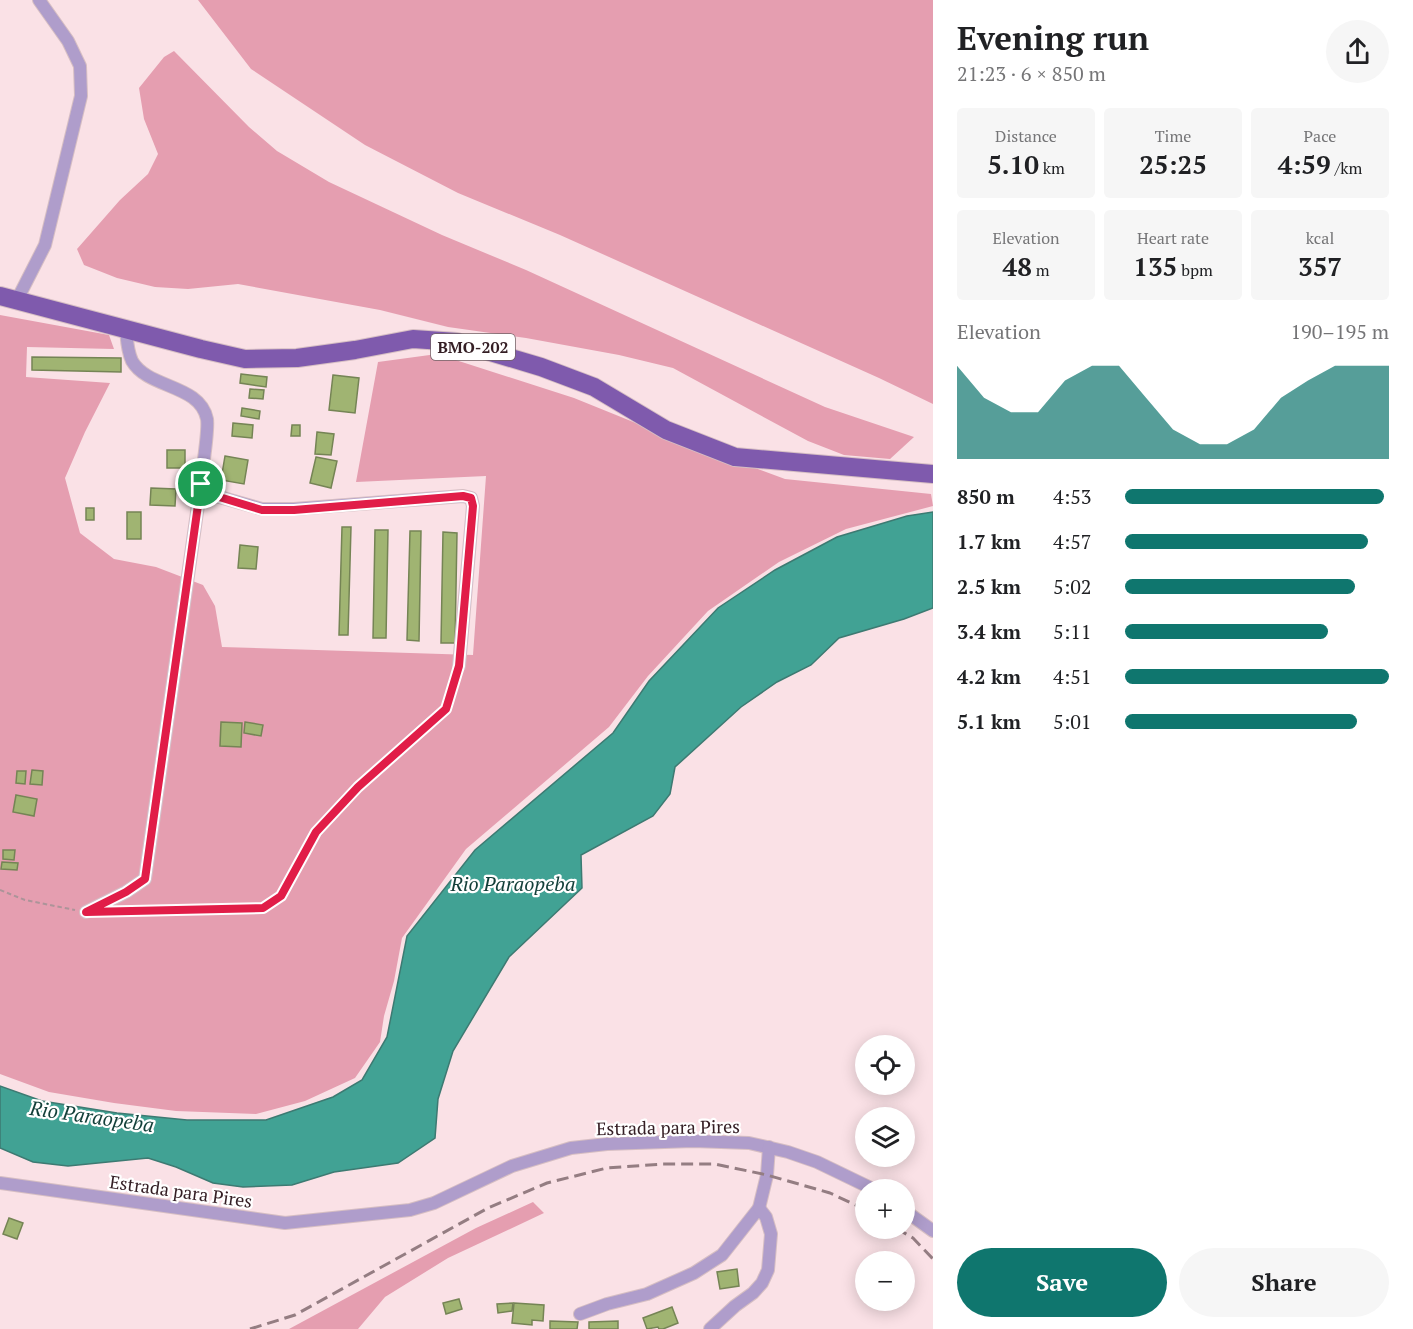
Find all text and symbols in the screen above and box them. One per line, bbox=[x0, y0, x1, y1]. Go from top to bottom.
text: Evening run bbox=[957, 16, 1149, 59]
button: share bbox=[1326, 20, 1389, 83]
text: 21:23 · 6 × 850 m bbox=[957, 60, 1106, 87]
text: Distance bbox=[995, 125, 1057, 147]
text: Time bbox=[1155, 125, 1191, 147]
text: Pace bbox=[1304, 125, 1336, 147]
text: 5.10 bbox=[987, 147, 1039, 181]
text: 25:25 bbox=[1139, 147, 1207, 181]
text: 4:59 bbox=[1278, 147, 1331, 181]
text: km bbox=[1039, 157, 1065, 179]
text: /km bbox=[1331, 157, 1362, 179]
text: Elevation bbox=[992, 227, 1060, 249]
text: Heart rate bbox=[1137, 227, 1209, 249]
text: kcal bbox=[1306, 227, 1334, 249]
text: 48 bbox=[1002, 249, 1032, 283]
text: 135 bbox=[1133, 249, 1177, 283]
text: 357 bbox=[1298, 249, 1342, 283]
text: m bbox=[1032, 259, 1050, 281]
text: bpm bbox=[1177, 259, 1213, 281]
text: Elevation bbox=[957, 318, 1041, 345]
text: 190–195 m bbox=[1290, 318, 1389, 345]
road number: BMO-202 bbox=[431, 334, 515, 360]
pin bbox=[175, 458, 226, 509]
icon: arrive bbox=[184, 467, 217, 500]
text: 850 m bbox=[957, 483, 1015, 510]
text: 4:53 bbox=[1053, 483, 1092, 510]
text: 1.7 km bbox=[957, 528, 1021, 555]
text: 4:57 bbox=[1053, 528, 1092, 555]
text: 2.5 km bbox=[957, 573, 1021, 600]
text: 5:02 bbox=[1053, 573, 1092, 600]
text: 3.4 km bbox=[957, 618, 1021, 645]
text: 5:11 bbox=[1053, 618, 1092, 645]
text: 4.2 km bbox=[957, 663, 1021, 690]
text: 4:51 bbox=[1053, 663, 1092, 690]
text: 5.1 km bbox=[957, 708, 1021, 735]
text: 5:01 bbox=[1053, 708, 1092, 735]
water label: Rio Paraopeba bbox=[450, 870, 575, 897]
map controls bbox=[855, 1035, 915, 1311]
button: locate bbox=[855, 1035, 915, 1095]
water label: Rio Paraopeba bbox=[27, 1094, 156, 1138]
button: layers bbox=[855, 1107, 915, 1167]
street label: Estrada para Pires bbox=[596, 1114, 740, 1140]
street label: Estrada para Pires bbox=[108, 1169, 254, 1213]
button: + bbox=[855, 1179, 915, 1239]
button: Save bbox=[957, 1248, 1167, 1317]
button: Share bbox=[1179, 1248, 1389, 1317]
button: − bbox=[855, 1251, 915, 1311]

